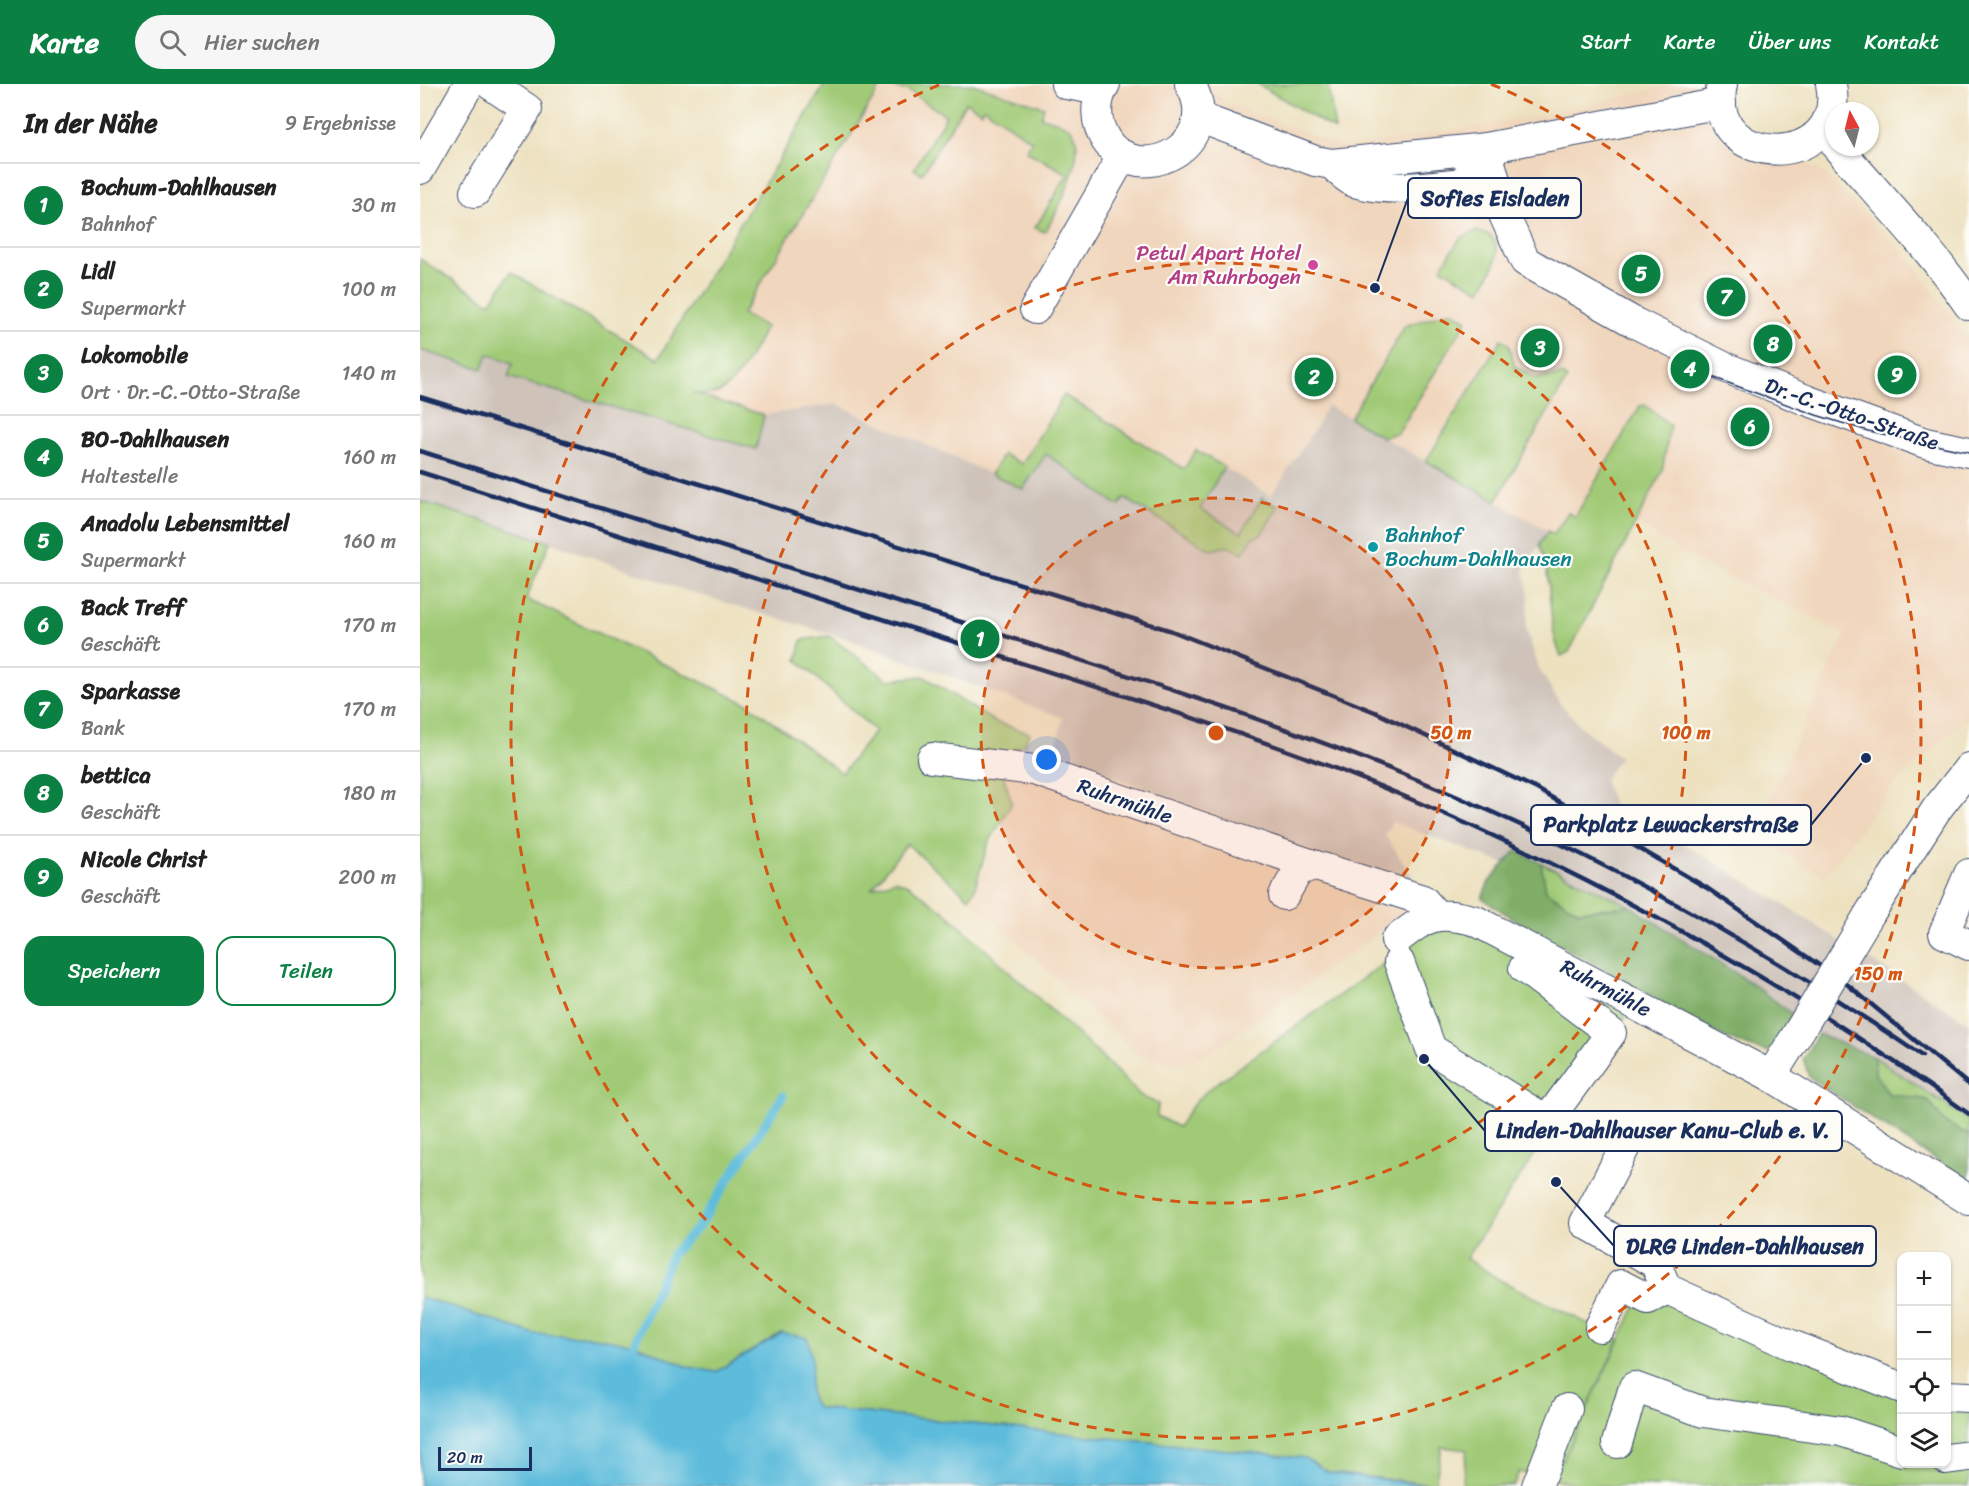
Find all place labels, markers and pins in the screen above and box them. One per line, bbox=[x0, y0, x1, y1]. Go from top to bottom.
callout: Sofies Eisladen bbox=[1408, 178, 1581, 218]
place label: Petul Apart Hotel Am Ruhrbogen bbox=[1136, 234, 1302, 296]
pin: 5 bbox=[1622, 252, 1660, 297]
marker: Petul Apart Hotel Am Ruhrbogen bbox=[1306, 258, 1320, 272]
pin: 7 bbox=[1706, 274, 1746, 320]
pin: 8 bbox=[1754, 322, 1792, 366]
pin: 3 bbox=[1520, 326, 1560, 370]
pin: 4 bbox=[1670, 346, 1710, 392]
pin: 9 bbox=[1878, 352, 1916, 398]
pin: 2 bbox=[1294, 354, 1334, 400]
pin: 6 bbox=[1730, 404, 1770, 450]
place label: Bahnhof Bochum-Dahlhausen bbox=[1385, 516, 1572, 578]
marker: Bahnhof Bochum-Dahlhausen bbox=[1366, 540, 1380, 554]
pin: 1 bbox=[960, 616, 1000, 662]
centre of rings bbox=[1206, 723, 1226, 743]
callout: Parkplatz Lewackerstraße bbox=[1531, 805, 1811, 845]
callout: Linden-Dahlhauser Kanu-Club e. V. bbox=[1485, 1111, 1842, 1151]
callout: DLRG Linden-Dahlhausen bbox=[1614, 1226, 1876, 1266]

